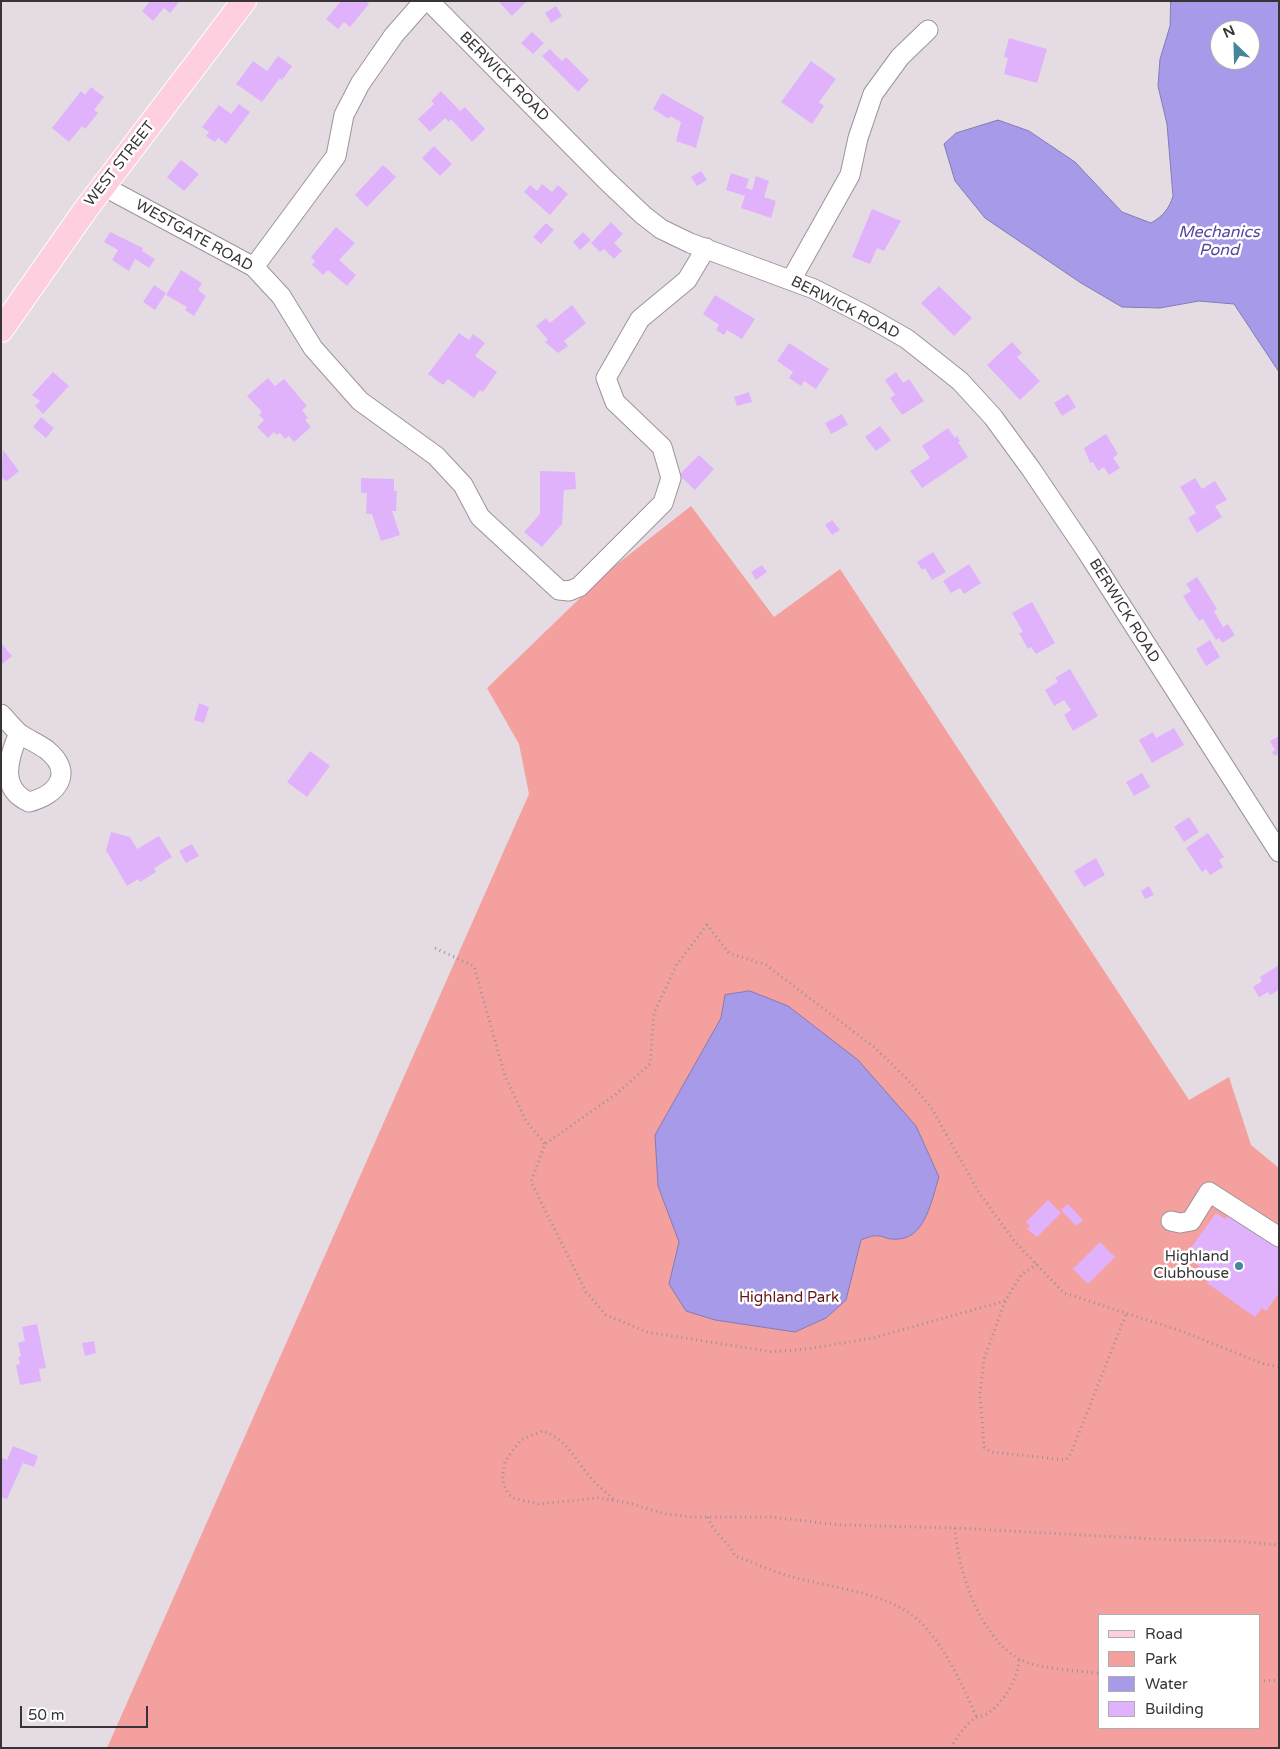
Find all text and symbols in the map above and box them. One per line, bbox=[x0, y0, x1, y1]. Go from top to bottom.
north arrow bbox=[1210, 20, 1260, 70]
text: N bbox=[1221, 22, 1238, 42]
street label: BERWICK ROAD bbox=[455, 28, 553, 126]
street label: WEST STREET bbox=[81, 118, 159, 210]
street label: WESTGATE ROAD bbox=[132, 196, 256, 276]
water label: Mechanics Pond bbox=[1178, 223, 1260, 261]
street label: BERWICK ROAD bbox=[788, 273, 902, 343]
street label: BERWICK ROAD bbox=[1085, 556, 1163, 666]
place label: Highland Clubhouse bbox=[1153, 1248, 1229, 1283]
marker: Highland Clubhouse bbox=[1233, 1260, 1245, 1272]
park label: Highland Park bbox=[739, 1289, 839, 1307]
legend bbox=[1098, 1614, 1260, 1729]
text: Road bbox=[1145, 1625, 1183, 1643]
text: Park bbox=[1145, 1650, 1177, 1668]
text: Water bbox=[1145, 1675, 1188, 1693]
scale bar bbox=[22, 1696, 150, 1728]
text: Building bbox=[1145, 1700, 1204, 1718]
text: 50 m bbox=[28, 1706, 65, 1724]

